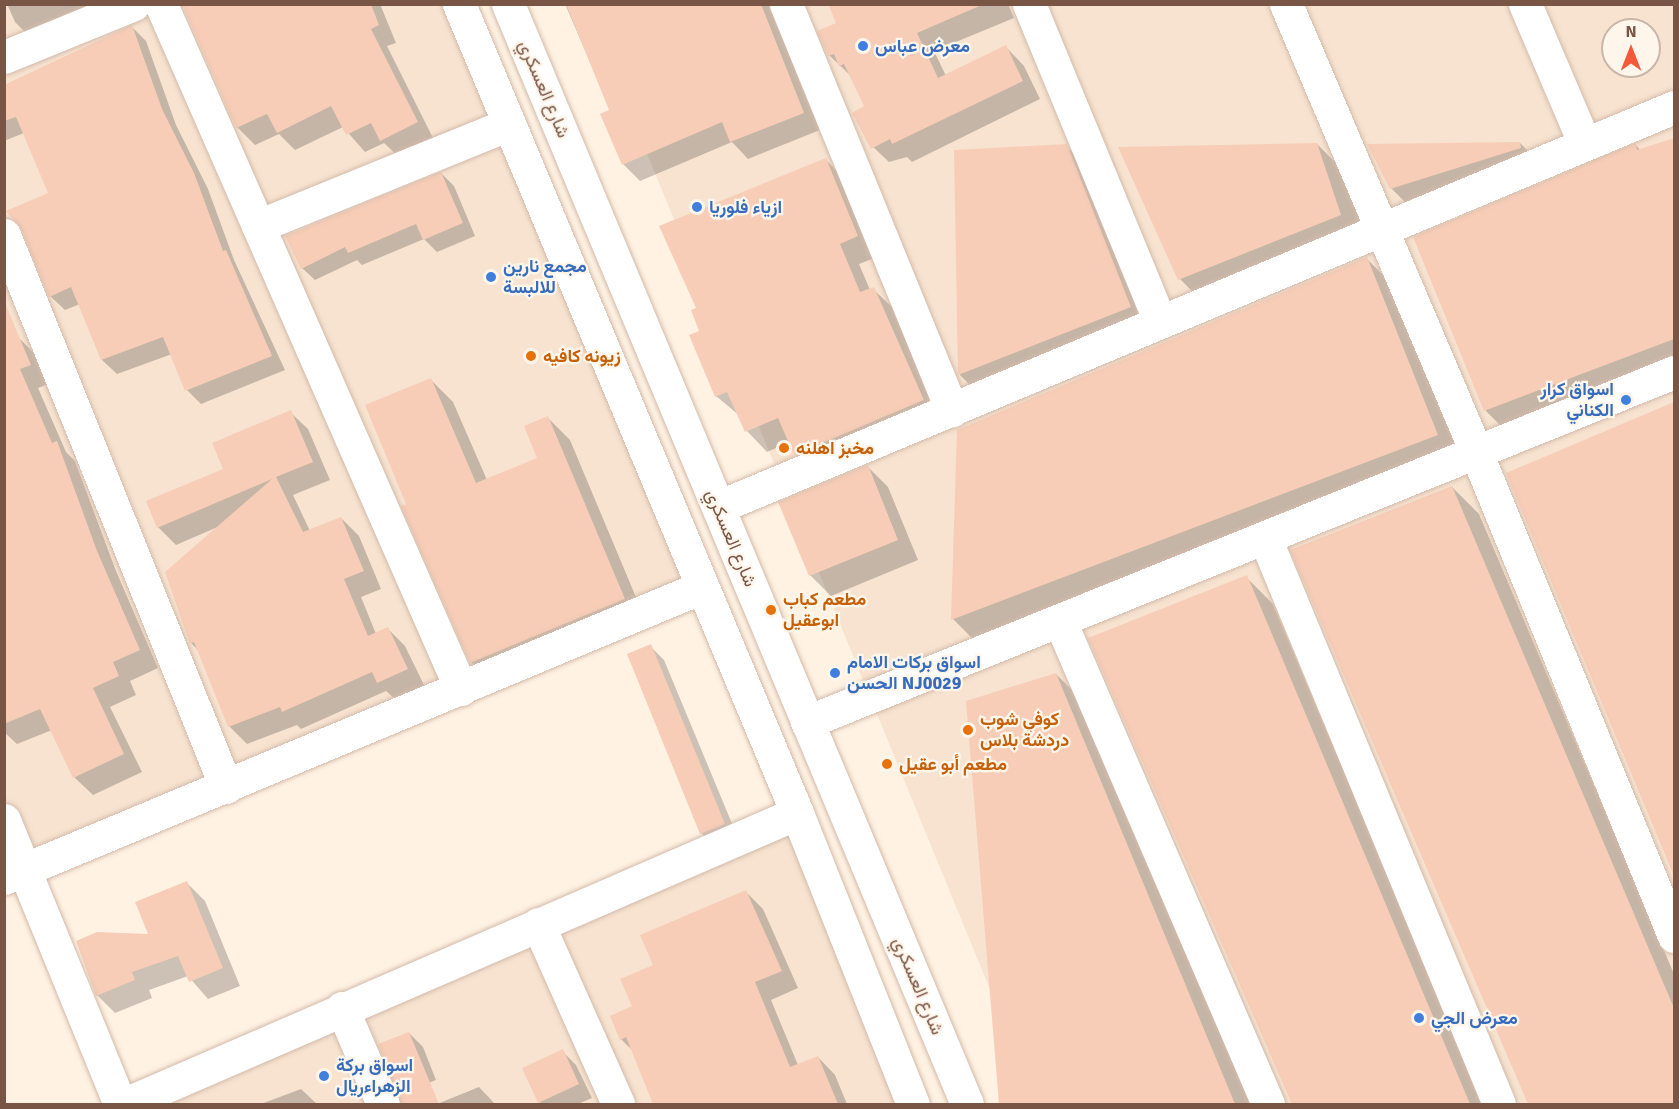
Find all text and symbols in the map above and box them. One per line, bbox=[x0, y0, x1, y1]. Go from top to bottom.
north arrow bbox=[1601, 18, 1661, 78]
text: N bbox=[1625, 22, 1637, 42]
place label: معرض عباس bbox=[875, 35, 970, 57]
street label: شارع العسكري bbox=[514, 37, 574, 141]
marker: معرض عباس bbox=[856, 39, 870, 53]
place label: ازياء فلوريا bbox=[709, 196, 782, 218]
marker: ازياء فلوريا bbox=[690, 200, 704, 214]
place label: مجمع نارين للالبسة bbox=[503, 256, 587, 298]
marker: مجمع نارين للالبسة bbox=[484, 270, 498, 284]
place label: زيونه كافيه bbox=[543, 345, 621, 367]
marker: زيونه كافيه bbox=[524, 349, 538, 363]
place label: اسواق كرار الكناني bbox=[1540, 379, 1614, 422]
marker: اسواق كرار الكناني bbox=[1619, 393, 1633, 407]
place label: مخبز اهلنه bbox=[796, 437, 874, 459]
marker: مخبز اهلنه bbox=[777, 441, 791, 455]
street label: شارع العسكري bbox=[701, 486, 761, 590]
place label: مطعم كباب ابوعقيل bbox=[783, 589, 866, 632]
marker: مطعم كباب ابوعقيل bbox=[764, 603, 778, 617]
place label: اسواق بركات الامام الحسن NJ0029 bbox=[847, 652, 981, 694]
marker: اسواق بركات الامام الحسن NJ0029 bbox=[828, 666, 842, 680]
place label: كوفي شوب دردشة بلاس bbox=[980, 709, 1069, 752]
marker: كوفي شوب دردشة بلاس bbox=[961, 723, 975, 737]
place label: مطعم أبو عقيل bbox=[899, 753, 1007, 775]
marker: مطعم أبو عقيل bbox=[880, 757, 894, 771]
street label: شارع العسكري bbox=[888, 934, 948, 1038]
place label: معرض الجي bbox=[1431, 1007, 1518, 1029]
marker: معرض الجي bbox=[1412, 1011, 1426, 1025]
place label: اسواق بركة الزهراء﷼ bbox=[336, 1055, 413, 1098]
marker: اسواق بركة الزهراء﷼ bbox=[317, 1069, 331, 1083]

